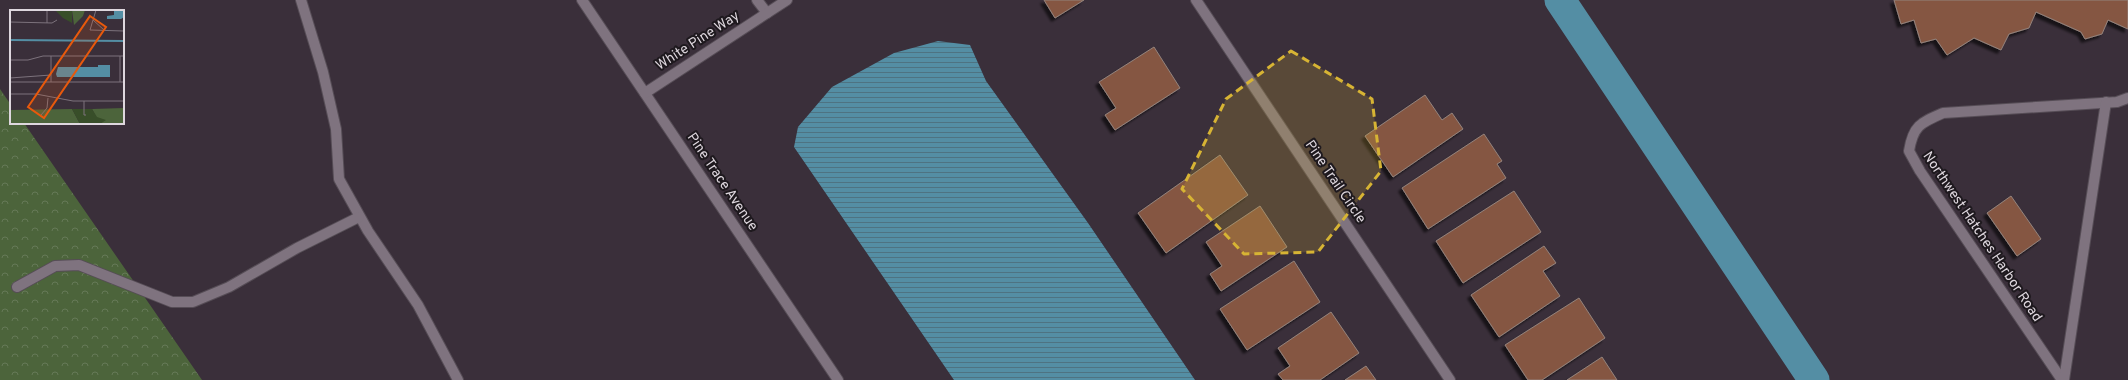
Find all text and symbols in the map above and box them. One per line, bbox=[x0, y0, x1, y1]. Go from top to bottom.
street label: White Pine Way bbox=[653, 8, 743, 74]
inset map bbox=[10, 10, 124, 124]
street label: Pine Trace Avenue bbox=[683, 130, 761, 234]
street label: Pine Trail Circle bbox=[1301, 137, 1369, 227]
street label: Northwest Hatches Harbor Road bbox=[1919, 149, 2045, 325]

